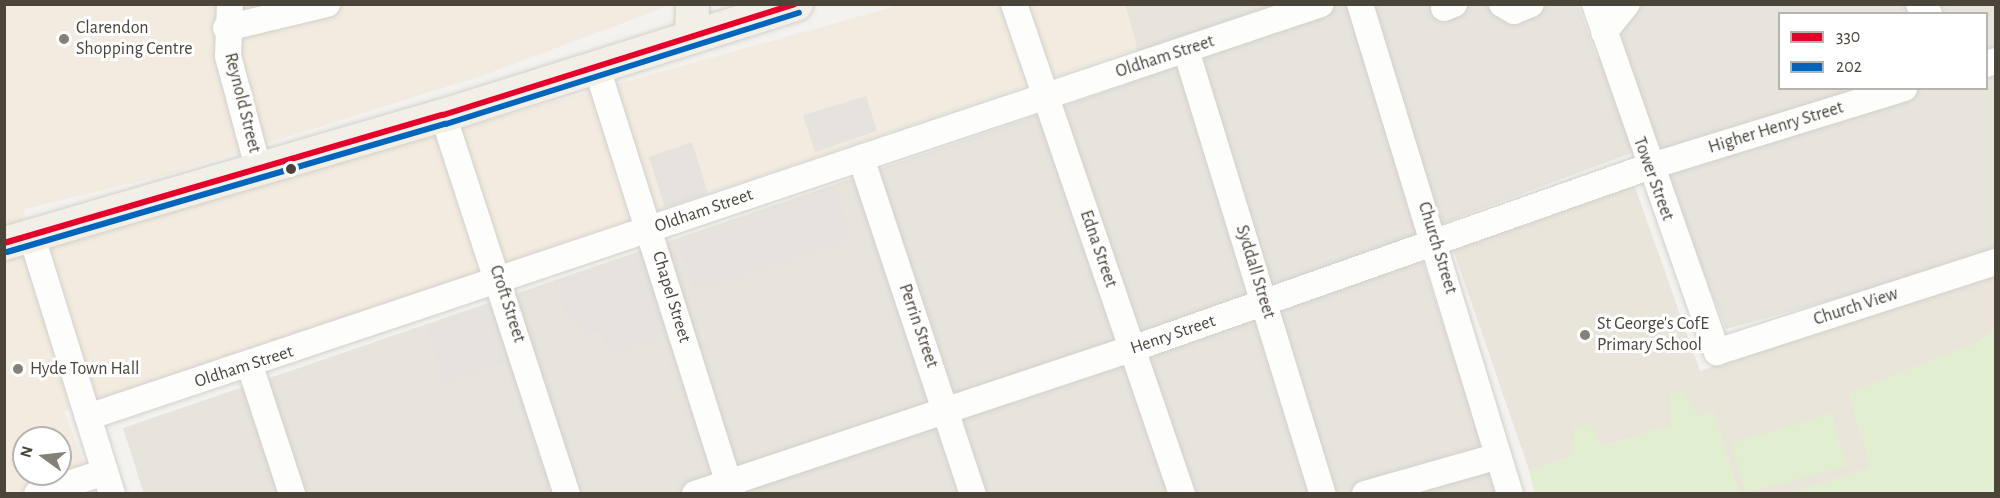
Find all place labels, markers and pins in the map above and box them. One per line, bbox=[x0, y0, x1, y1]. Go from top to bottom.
place label: Clarendon Shopping Centre bbox=[76, 18, 193, 60]
marker: Clarendon Shopping Centre bbox=[57, 32, 71, 46]
unlabelled marker bbox=[285, 163, 297, 175]
place label: St George's CofE Primary School bbox=[1597, 314, 1709, 356]
marker: St George's CofE Primary School bbox=[1578, 328, 1592, 342]
place label: Hyde Town Hall bbox=[30, 358, 140, 380]
marker: Hyde Town Hall bbox=[11, 362, 25, 376]

